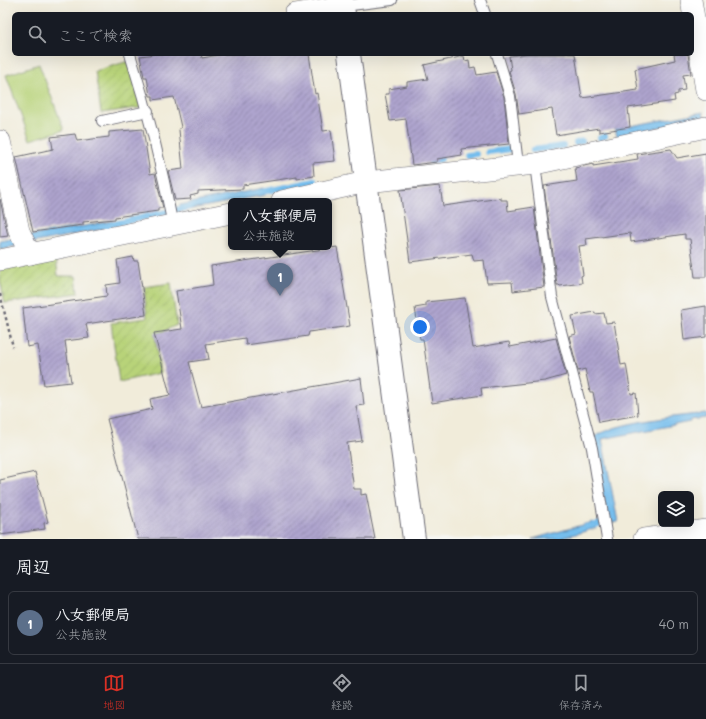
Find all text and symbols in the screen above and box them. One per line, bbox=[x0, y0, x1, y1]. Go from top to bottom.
search box bbox=[12, 12, 694, 56]
icon: search bbox=[26, 23, 48, 45]
text: ここで検索 bbox=[58, 25, 133, 45]
popup bbox=[228, 198, 332, 250]
text: 八女郵便局 bbox=[242, 205, 318, 225]
text: 公共施設 bbox=[242, 226, 295, 243]
pin: 1 bbox=[267, 263, 293, 296]
your location bbox=[410, 317, 430, 337]
map controls bbox=[658, 491, 694, 527]
button: layers bbox=[658, 491, 694, 527]
text: 周辺 bbox=[16, 555, 50, 577]
text: 八女郵便局 bbox=[55, 604, 130, 624]
text: 1 bbox=[27, 615, 33, 632]
text: 40 m bbox=[659, 615, 689, 632]
text: 公共施設 bbox=[55, 625, 107, 642]
tab: 地図 bbox=[103, 672, 125, 712]
tab: 経路 bbox=[331, 672, 353, 712]
tab: 保存済み bbox=[559, 672, 603, 712]

